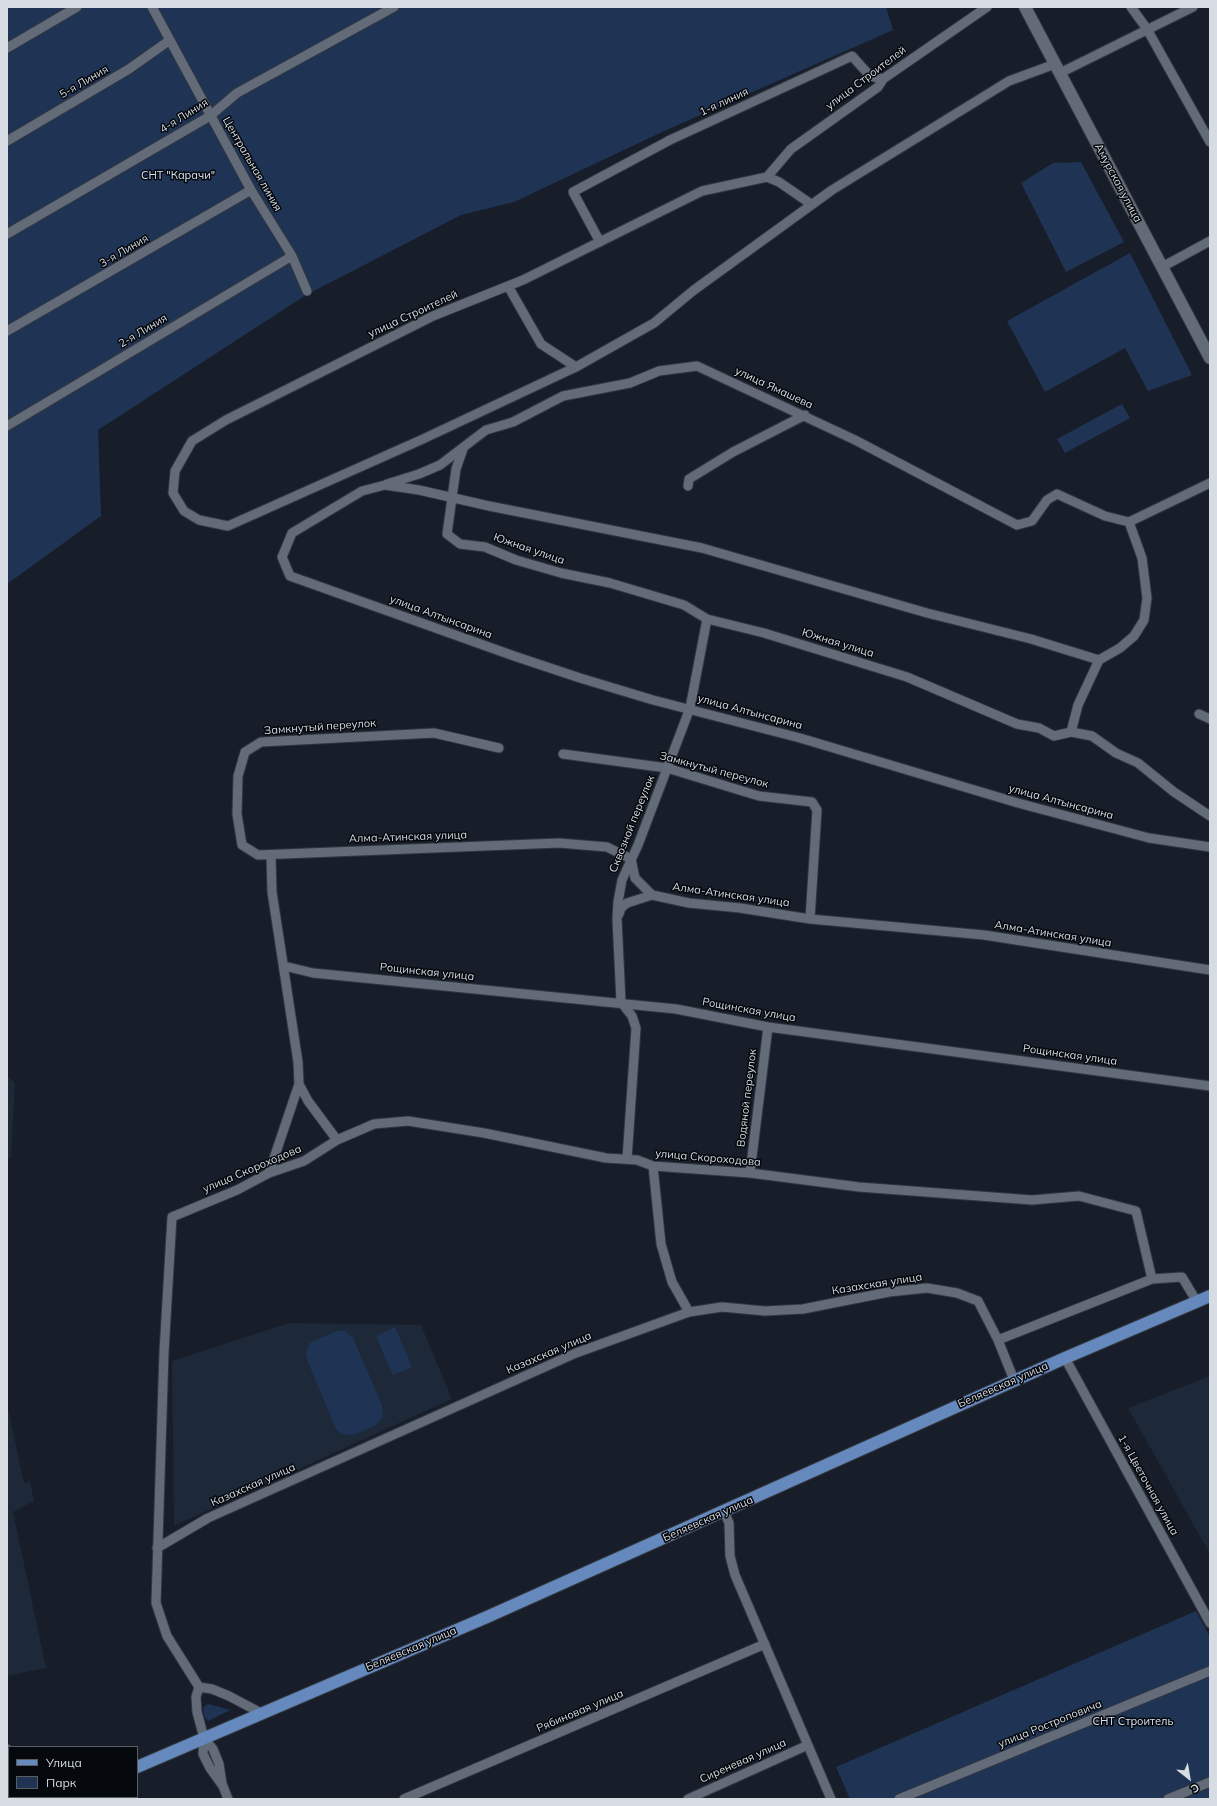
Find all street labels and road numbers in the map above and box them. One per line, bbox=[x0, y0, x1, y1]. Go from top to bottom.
street label: улица Строителей bbox=[823, 43, 909, 113]
street label: 5-я Линия bbox=[57, 63, 111, 101]
street label: 1-я линия bbox=[697, 85, 751, 119]
street label: 4-я Линия bbox=[157, 96, 211, 136]
street label: Центральная линия bbox=[220, 114, 284, 214]
street label: Амурская улица bbox=[1092, 141, 1144, 225]
street label: 3-я Линия bbox=[97, 232, 151, 270]
street label: улица Строителей bbox=[366, 287, 460, 341]
street label: 2-я Линия bbox=[116, 311, 170, 351]
street label: улица Ямашева bbox=[733, 364, 815, 412]
street label: Южная улица bbox=[492, 531, 566, 567]
street label: улица Алтынсарина bbox=[388, 592, 494, 642]
street label: Южная улица bbox=[800, 626, 876, 660]
street label: улица Алтынсарина bbox=[696, 692, 804, 732]
street label: Замкнутый переулок bbox=[264, 717, 376, 737]
street label: Замкнутый переулок bbox=[658, 749, 770, 791]
street label: Сквозной переулок bbox=[606, 773, 658, 875]
street label: улица Алтынсарина bbox=[1007, 782, 1115, 822]
street label: Алма-Атинская улица bbox=[349, 828, 467, 846]
street label: Алма-Атинская улица bbox=[672, 880, 790, 910]
street label: Алма-Атинская улица bbox=[994, 918, 1112, 950]
street label: Рощинская улица bbox=[379, 960, 475, 984]
street label: Рощинская улица bbox=[701, 995, 797, 1025]
street label: Рощинская улица bbox=[1022, 1042, 1118, 1068]
street label: Водяной переулок bbox=[734, 1048, 760, 1148]
street label: улица Скороходова bbox=[201, 1142, 303, 1196]
street label: улица Скороходова bbox=[655, 1147, 761, 1169]
street label: Казахская улица bbox=[831, 1270, 923, 1298]
street label: Казахская улица bbox=[504, 1329, 594, 1377]
street label: Беляевская улица bbox=[956, 1359, 1050, 1411]
street label: 1-я Цветочная улица bbox=[1115, 1432, 1181, 1538]
street label: Казахская улица bbox=[209, 1460, 297, 1510]
street label: Беляевская улица bbox=[661, 1493, 755, 1545]
street label: Беляевская улица bbox=[364, 1624, 458, 1674]
street label: Рябиновая улица bbox=[535, 1687, 625, 1735]
street label: улица Ростроповича bbox=[996, 1697, 1104, 1751]
street label: Сиреневая улица bbox=[698, 1736, 788, 1786]

